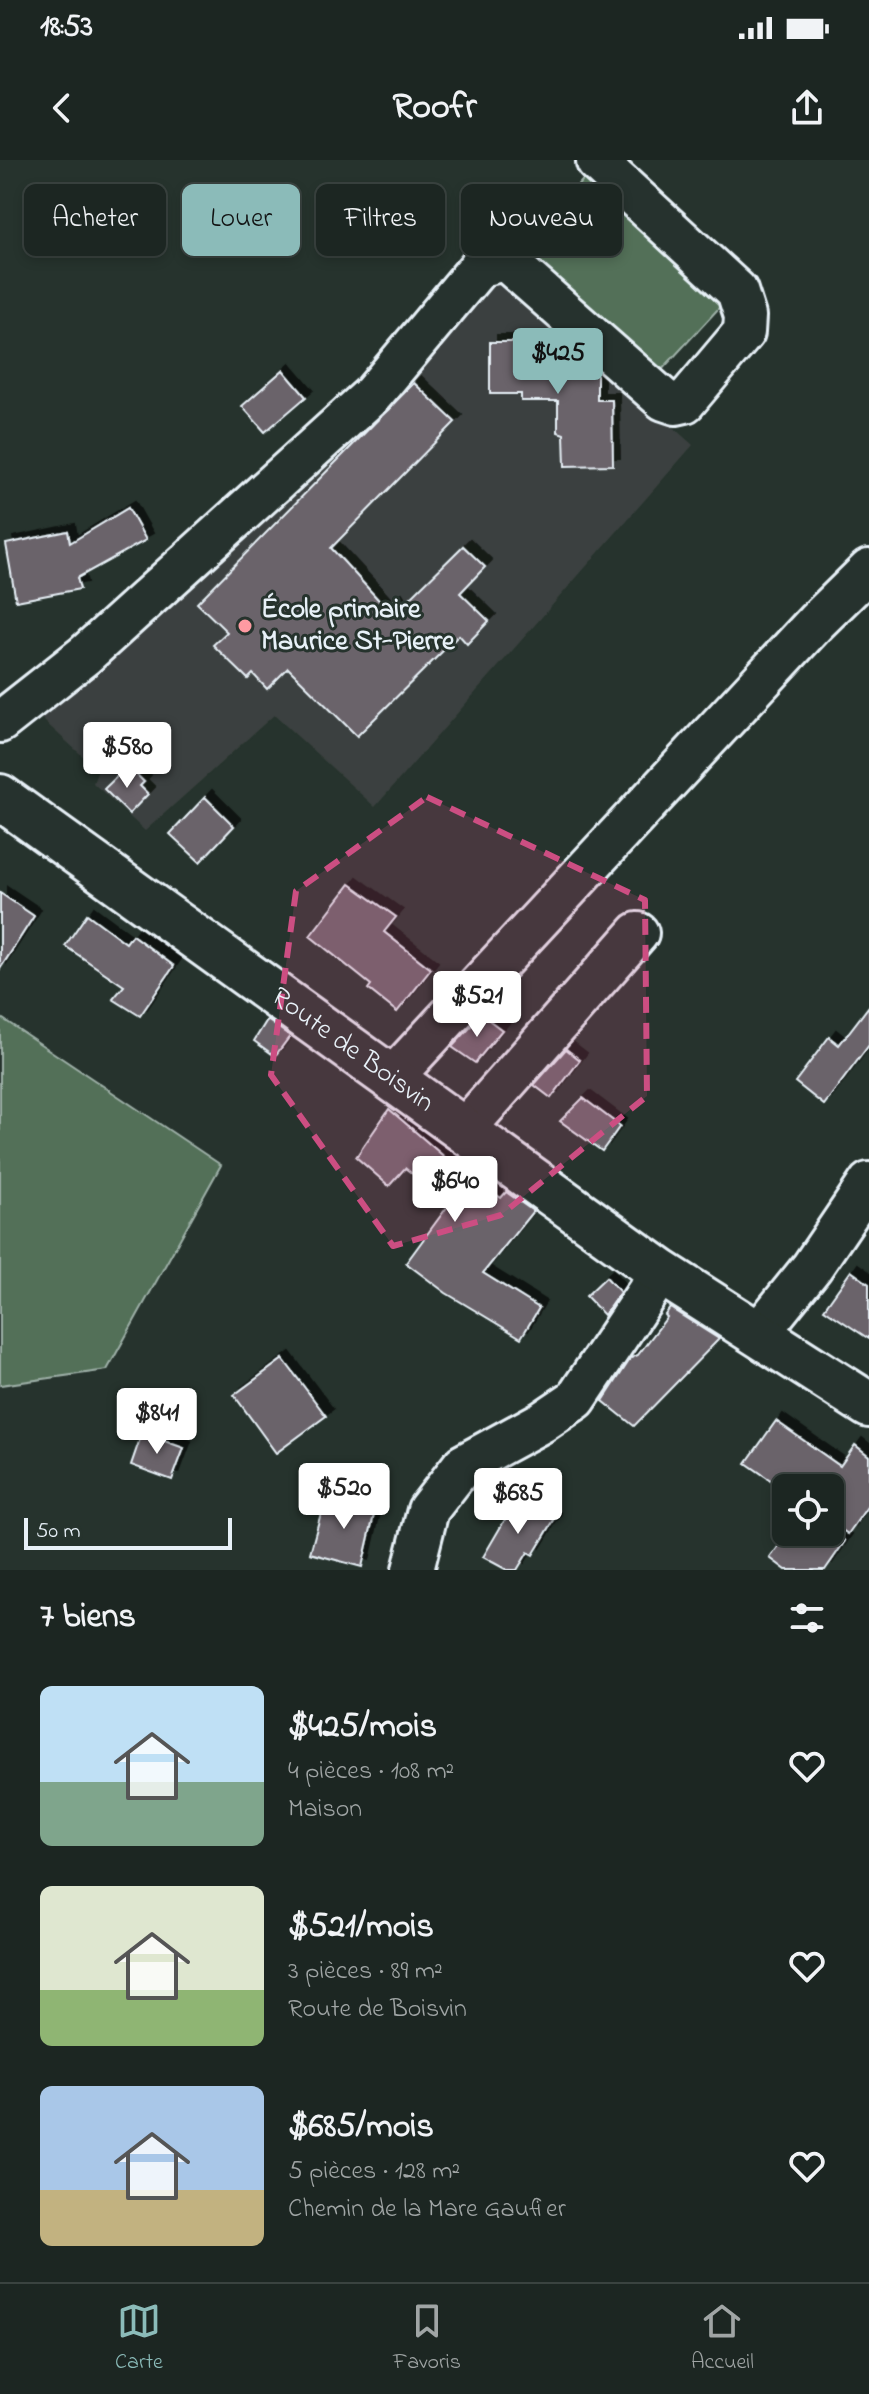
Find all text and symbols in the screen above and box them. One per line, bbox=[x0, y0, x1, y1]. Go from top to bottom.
text: 18:53 bbox=[40, 6, 93, 50]
text: Roofr bbox=[392, 82, 477, 135]
icon: back bbox=[40, 86, 84, 130]
icon: share bbox=[785, 86, 829, 130]
chip: Acheter bbox=[24, 184, 166, 256]
chip: Louer bbox=[182, 184, 300, 256]
chip: Filtres bbox=[316, 184, 445, 256]
chip: Nouveau bbox=[461, 184, 622, 256]
pin: $425 bbox=[511, 328, 605, 396]
text: $425 bbox=[531, 335, 585, 373]
place label: École primaire Maurice St-Pierre bbox=[261, 590, 456, 663]
marker: École primaire Maurice St-Pierre bbox=[236, 617, 254, 635]
pin: $580 bbox=[80, 722, 174, 790]
text: $580 bbox=[101, 729, 153, 767]
pin: $521 bbox=[430, 971, 524, 1039]
street label: Route de Boisvin bbox=[262, 977, 443, 1123]
text: $521 bbox=[451, 978, 503, 1016]
pin: $640 bbox=[408, 1156, 502, 1224]
text: $640 bbox=[430, 1163, 480, 1201]
pin: $841 bbox=[110, 1388, 204, 1456]
text: $841 bbox=[135, 1395, 179, 1433]
pin: $520 bbox=[297, 1463, 391, 1531]
pin: $685 bbox=[471, 1468, 565, 1536]
text: $520 bbox=[317, 1470, 371, 1508]
map controls bbox=[772, 1474, 844, 1546]
button: locate bbox=[772, 1474, 844, 1546]
text: $685 bbox=[492, 1475, 544, 1513]
scale bar bbox=[24, 1514, 232, 1550]
text: 50 m bbox=[36, 1516, 81, 1548]
text: 7 biens bbox=[40, 1593, 136, 1643]
icon: filters bbox=[785, 1596, 829, 1640]
text: $425/mois bbox=[288, 1703, 437, 1753]
icon: home bbox=[104, 1718, 200, 1814]
icon: heart bbox=[785, 1744, 829, 1788]
text: 4 pièces · 108 m² bbox=[288, 1753, 454, 1791]
text: Maison bbox=[288, 1791, 362, 1829]
text: $521/mois bbox=[288, 1903, 434, 1953]
icon: home bbox=[104, 1918, 200, 2014]
icon: heart bbox=[785, 1944, 829, 1988]
text: 3 pièces · 89 m² bbox=[288, 1953, 443, 1991]
text: Route de Boisvin bbox=[288, 1991, 467, 2029]
text: $685/mois bbox=[288, 2103, 434, 2153]
icon: home bbox=[104, 2118, 200, 2214]
icon: heart bbox=[785, 2144, 829, 2188]
text: 5 pièces · 128 m² bbox=[288, 2153, 460, 2191]
text: Chemin de la Mare Gaufier bbox=[288, 2191, 566, 2229]
tab: Carte bbox=[115, 2299, 163, 2379]
tab: Favoris bbox=[393, 2299, 461, 2379]
tab: Accueil bbox=[691, 2299, 754, 2379]

